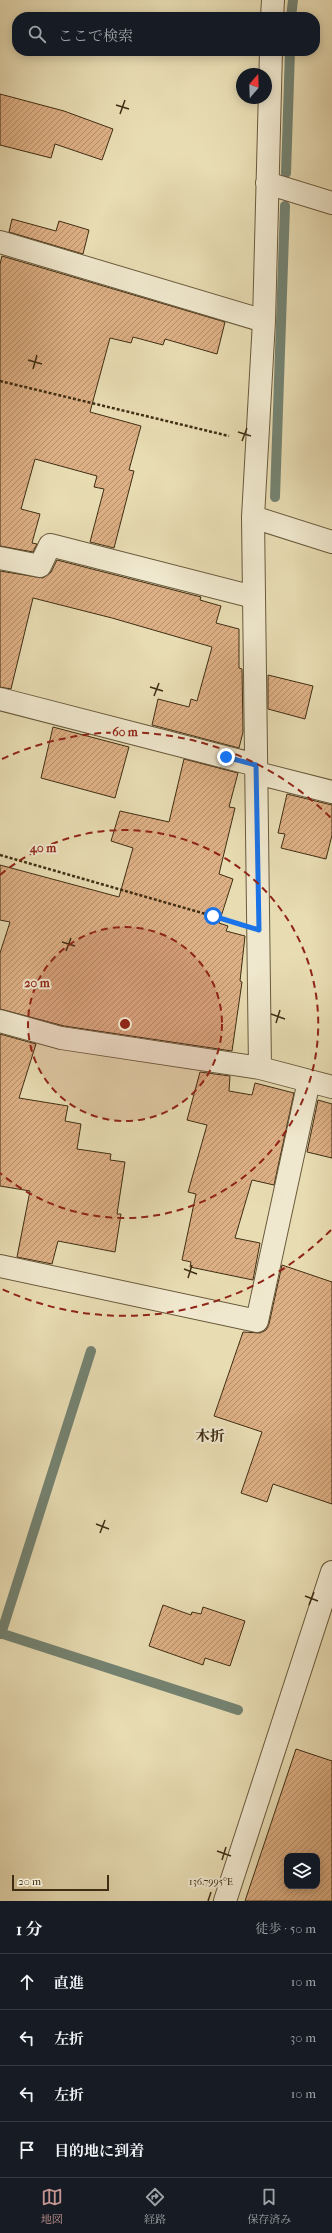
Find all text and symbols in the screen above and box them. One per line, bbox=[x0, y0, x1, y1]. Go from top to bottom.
search box bbox=[12, 12, 320, 56]
icon: search bbox=[26, 23, 48, 45]
text: ここで検索 bbox=[58, 27, 133, 45]
north arrow bbox=[236, 68, 272, 104]
text: 60 m bbox=[112, 725, 139, 739]
route end bbox=[217, 748, 235, 766]
text: 40 m bbox=[29, 841, 57, 856]
route start bbox=[204, 907, 222, 925]
text: 20 m bbox=[24, 976, 51, 990]
centre of rings bbox=[118, 1017, 132, 1031]
district label: 木折 bbox=[195, 1427, 225, 1445]
map controls bbox=[284, 1853, 320, 1889]
button: layers bbox=[284, 1853, 320, 1889]
scale bar bbox=[12, 1873, 109, 1892]
text: 20 m bbox=[18, 1875, 41, 1888]
text: 136.7995°E bbox=[189, 1876, 233, 1888]
text: 1 分 bbox=[16, 1919, 43, 1939]
text: 徒歩 · 50 m bbox=[255, 1921, 316, 1936]
icon: ahead bbox=[16, 1971, 38, 1993]
text: 直進 bbox=[54, 1974, 84, 1992]
text: 10 m bbox=[291, 1974, 316, 1989]
icon: left bbox=[16, 2027, 38, 2049]
text: 左折 bbox=[54, 2030, 84, 2048]
text: 30 m bbox=[290, 2030, 316, 2045]
icon: left bbox=[16, 2083, 38, 2105]
text: 左折 bbox=[54, 2086, 84, 2104]
text: 10 m bbox=[291, 2086, 316, 2101]
icon: arrive bbox=[16, 2139, 38, 2161]
text: 目的地に到着 bbox=[54, 2142, 144, 2160]
tab: 地図 bbox=[41, 2186, 63, 2226]
tab: 経路 bbox=[144, 2186, 166, 2226]
tab: 保存済み bbox=[247, 2186, 291, 2226]

